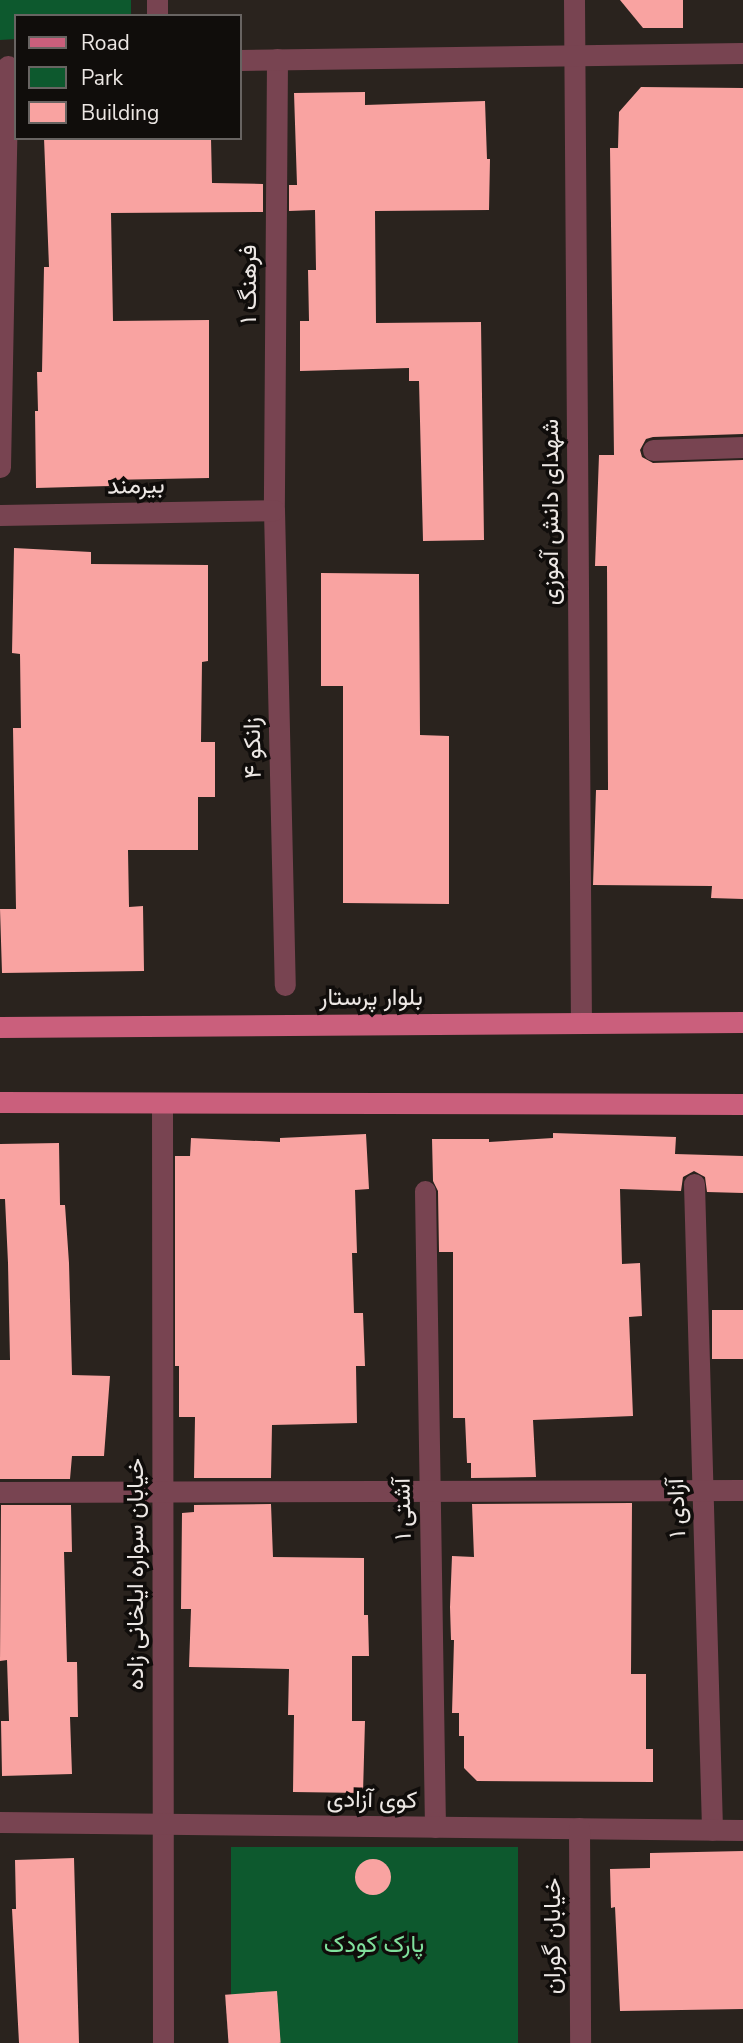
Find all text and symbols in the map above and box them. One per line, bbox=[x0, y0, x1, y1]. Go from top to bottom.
legend bbox=[14, 14, 242, 140]
text: Road bbox=[81, 29, 130, 57]
text: Park bbox=[81, 64, 123, 92]
text: Building bbox=[81, 99, 159, 127]
street label: فرهنگ ۱ bbox=[235, 245, 263, 323]
street label: شهدای دانش آموزی bbox=[537, 419, 565, 605]
street label: بیرمند bbox=[107, 471, 165, 501]
street label: زانکو ۴ bbox=[238, 717, 268, 779]
street label: بلوار پرستار bbox=[319, 984, 423, 1012]
street label: خیابان سواره ایلخانی زاده bbox=[122, 1458, 150, 1690]
street label: آشتی ۱ bbox=[388, 1478, 418, 1540]
street label: آزادی ۱ bbox=[662, 1478, 692, 1538]
street label: کوی آزادی bbox=[326, 1785, 418, 1815]
street label: خیابان گوران bbox=[539, 1878, 567, 1994]
park label: پارک کودک bbox=[324, 1931, 424, 1959]

